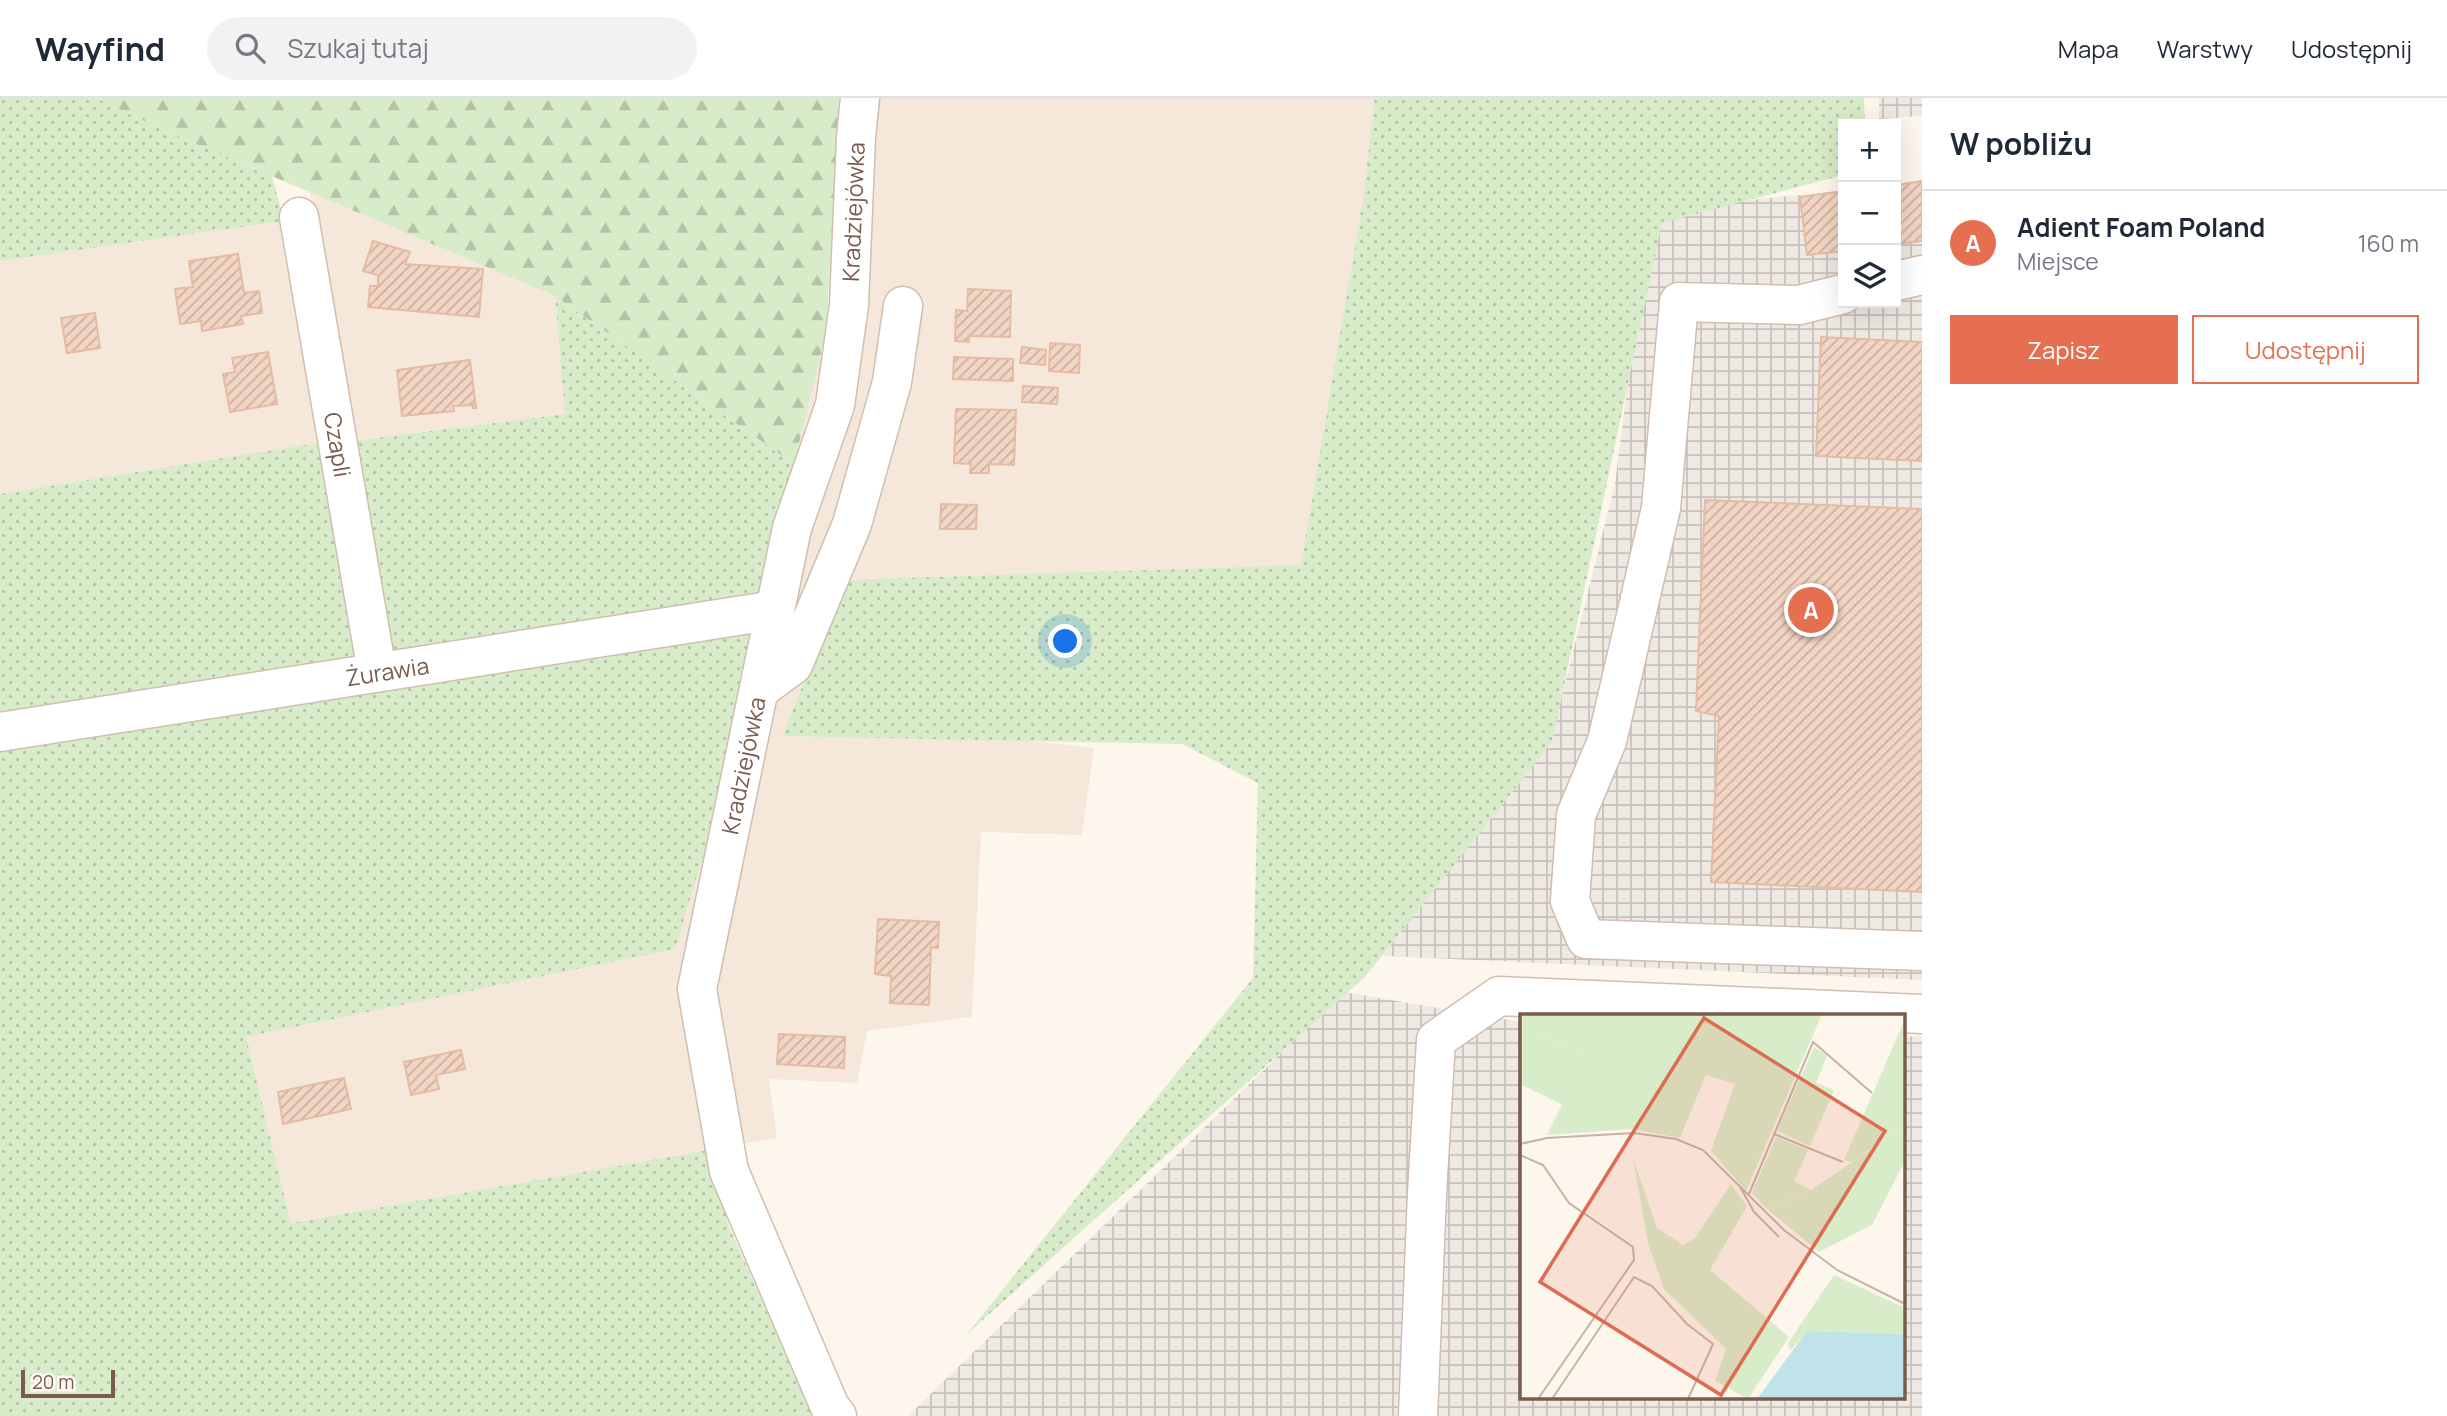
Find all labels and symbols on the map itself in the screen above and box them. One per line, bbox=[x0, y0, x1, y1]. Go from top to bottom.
street label: Kradziejówka bbox=[834, 141, 872, 282]
street label: Czapli bbox=[317, 410, 359, 479]
pin: A bbox=[1788, 584, 1834, 636]
your location bbox=[1048, 624, 1082, 658]
street label: Żurawia bbox=[343, 649, 431, 693]
street label: Kradziejówka bbox=[713, 694, 773, 837]
inset map bbox=[1520, 1014, 1904, 1398]
scale bar bbox=[21, 1367, 116, 1399]

